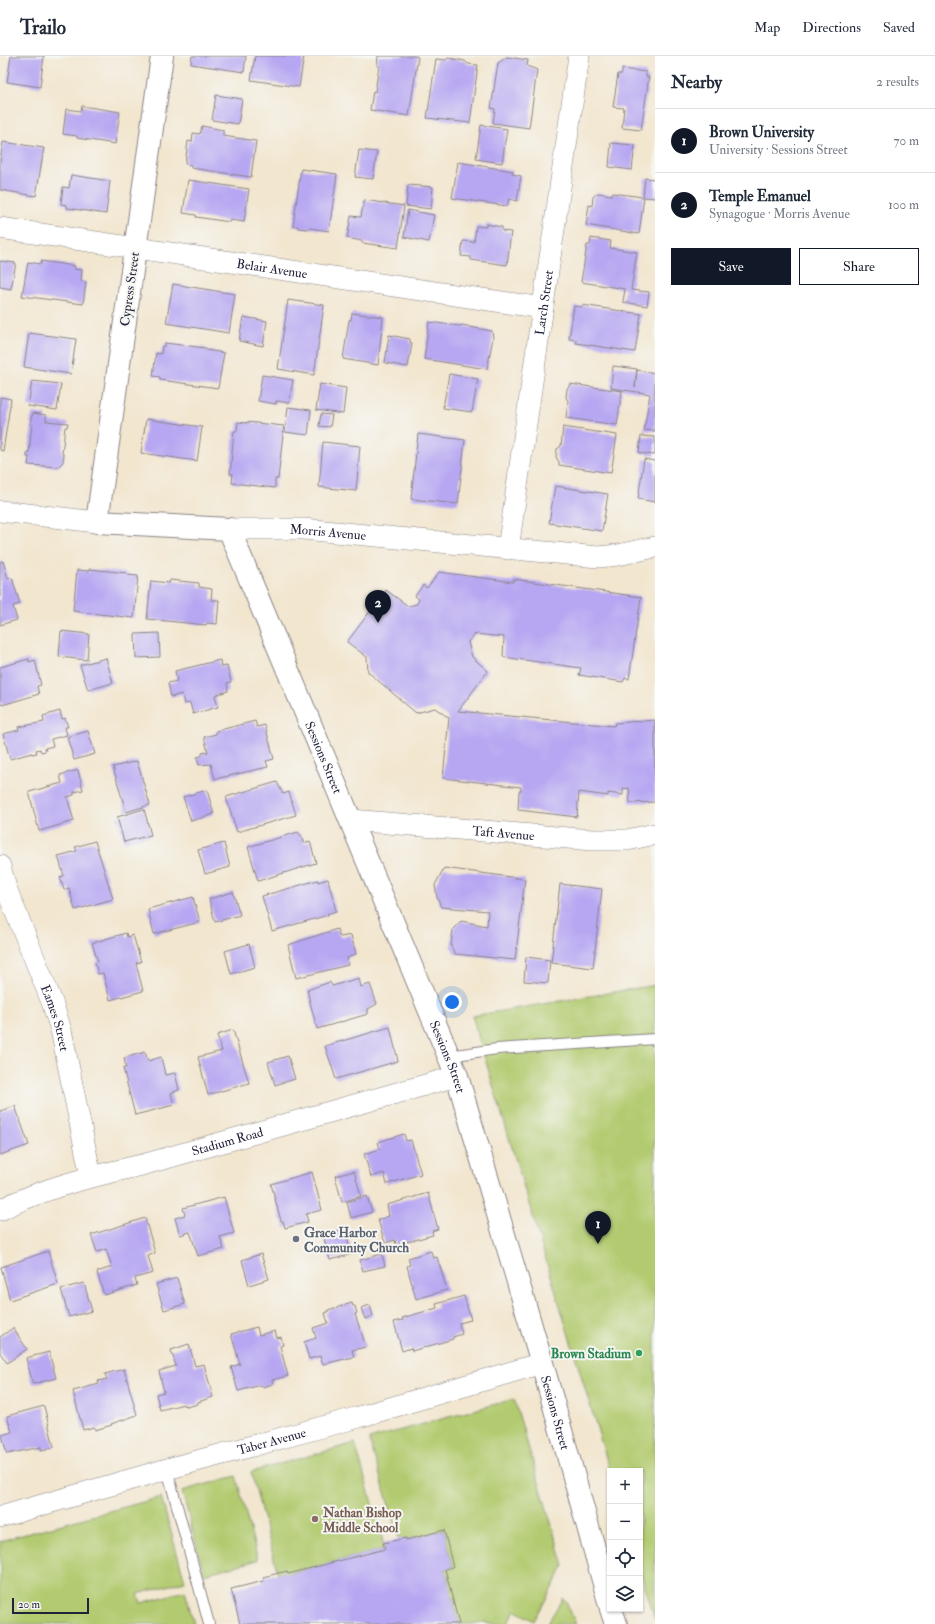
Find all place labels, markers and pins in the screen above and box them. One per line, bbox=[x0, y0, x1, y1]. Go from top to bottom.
pin: 2 bbox=[365, 590, 391, 623]
pin: 1 bbox=[585, 1211, 611, 1244]
place label: Grace Harbor Community Church bbox=[304, 1225, 409, 1257]
marker: Grace Harbor Community Church bbox=[291, 1234, 301, 1244]
place label: Brown Stadium bbox=[551, 1346, 632, 1362]
marker: Brown Stadium bbox=[634, 1348, 644, 1358]
place label: Nathan Bishop Middle School bbox=[322, 1505, 402, 1536]
marker: Nathan Bishop Middle School bbox=[310, 1514, 320, 1524]

